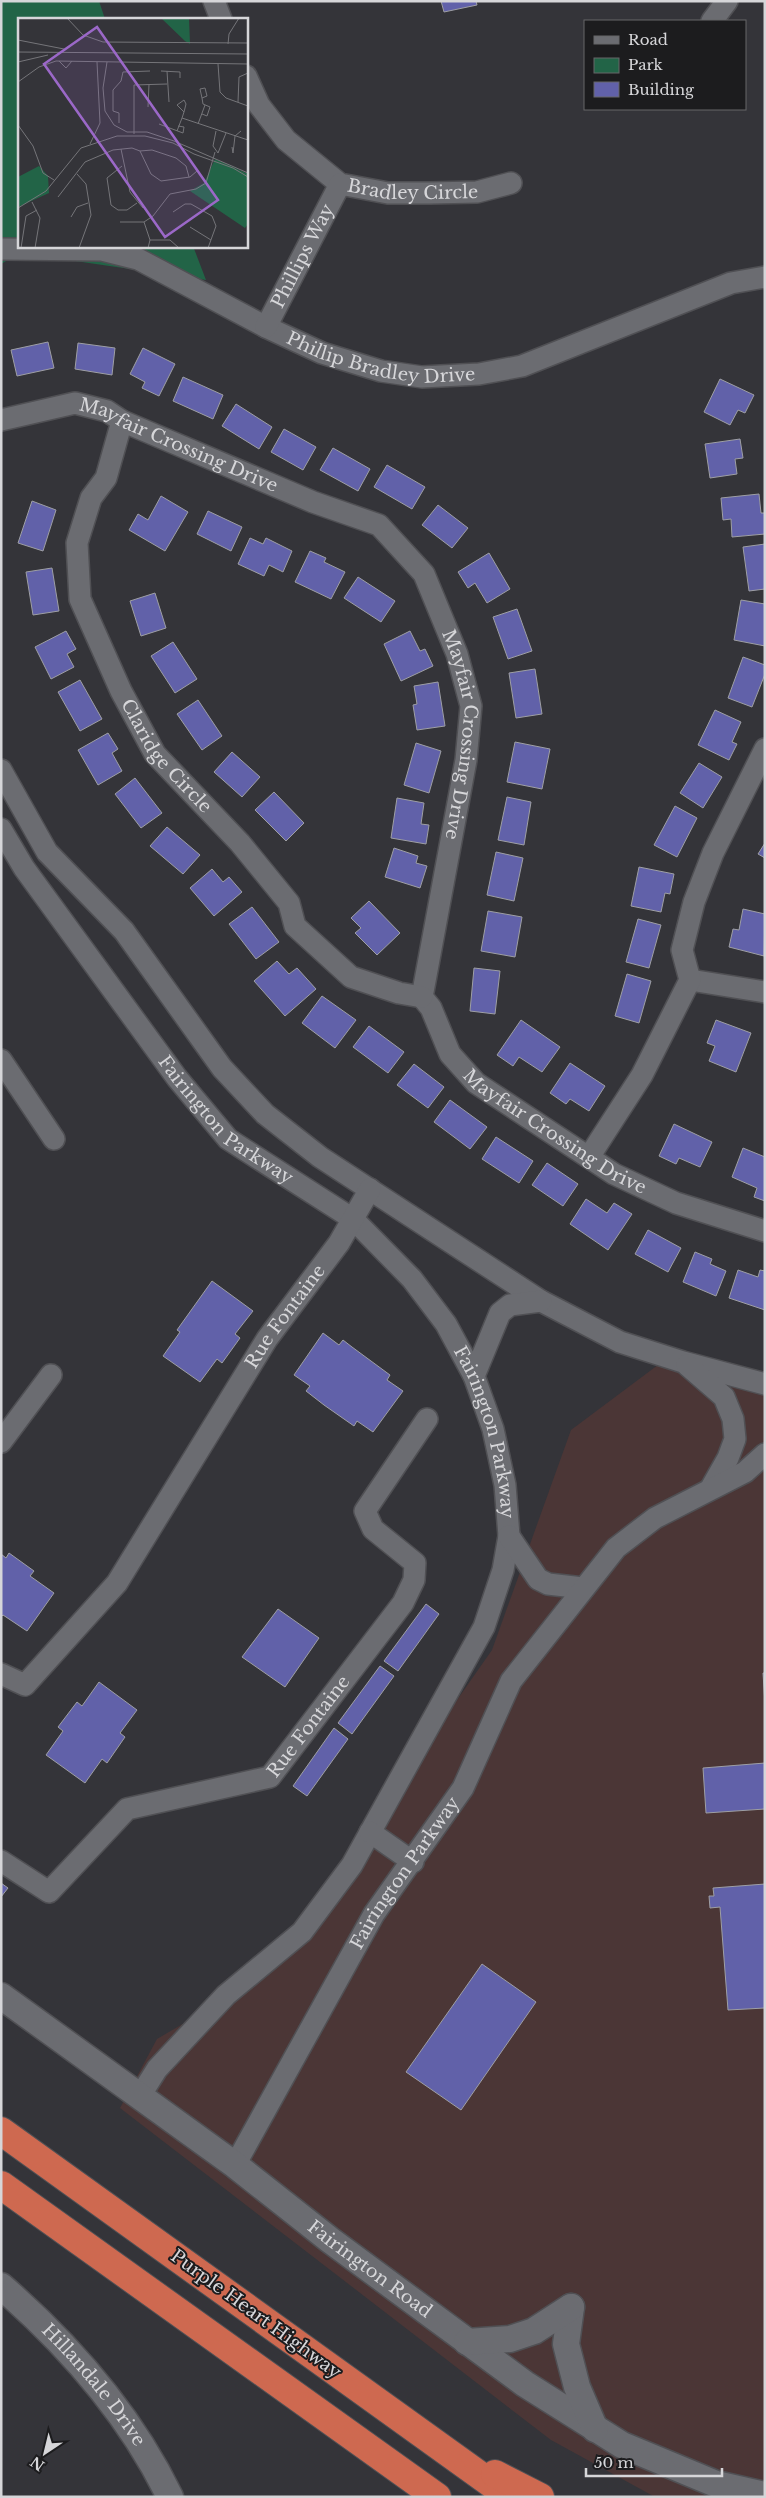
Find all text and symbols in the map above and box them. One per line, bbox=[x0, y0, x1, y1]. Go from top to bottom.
inset map bbox=[18, 18, 248, 248]
legend bbox=[584, 20, 746, 110]
text: Road bbox=[628, 30, 668, 49]
text: Park bbox=[628, 55, 664, 74]
text: Building bbox=[628, 80, 695, 99]
street label: Bradley Circle bbox=[345, 175, 478, 204]
street label: Phillips Way bbox=[267, 200, 339, 312]
street label: Phillip Bradley Drive bbox=[283, 327, 476, 388]
street label: Mayfair Crossing Drive bbox=[77, 394, 281, 497]
street label: Mayfair Crossing Drive bbox=[437, 626, 482, 841]
street label: Claridge Circle bbox=[116, 695, 216, 818]
street label: Fairington Parkway bbox=[153, 1051, 298, 1189]
street label: Mayfair Crossing Drive bbox=[458, 1065, 650, 1199]
street label: Rue Fontaine bbox=[241, 1260, 330, 1373]
street label: Fairington Parkway bbox=[449, 1342, 519, 1520]
street label: Rue Fontaine bbox=[262, 1671, 355, 1782]
street label: Fairington Parkway bbox=[346, 1792, 465, 1953]
street label: Fairington Road bbox=[303, 2216, 436, 2323]
street label: Purple Heart Highway bbox=[166, 2245, 346, 2384]
street label: Hillandale Drive bbox=[37, 2319, 150, 2450]
north arrow bbox=[20, 2428, 70, 2478]
scale bar bbox=[586, 2446, 722, 2478]
text: N bbox=[27, 2452, 48, 2475]
text: 50 m bbox=[594, 2453, 634, 2472]

